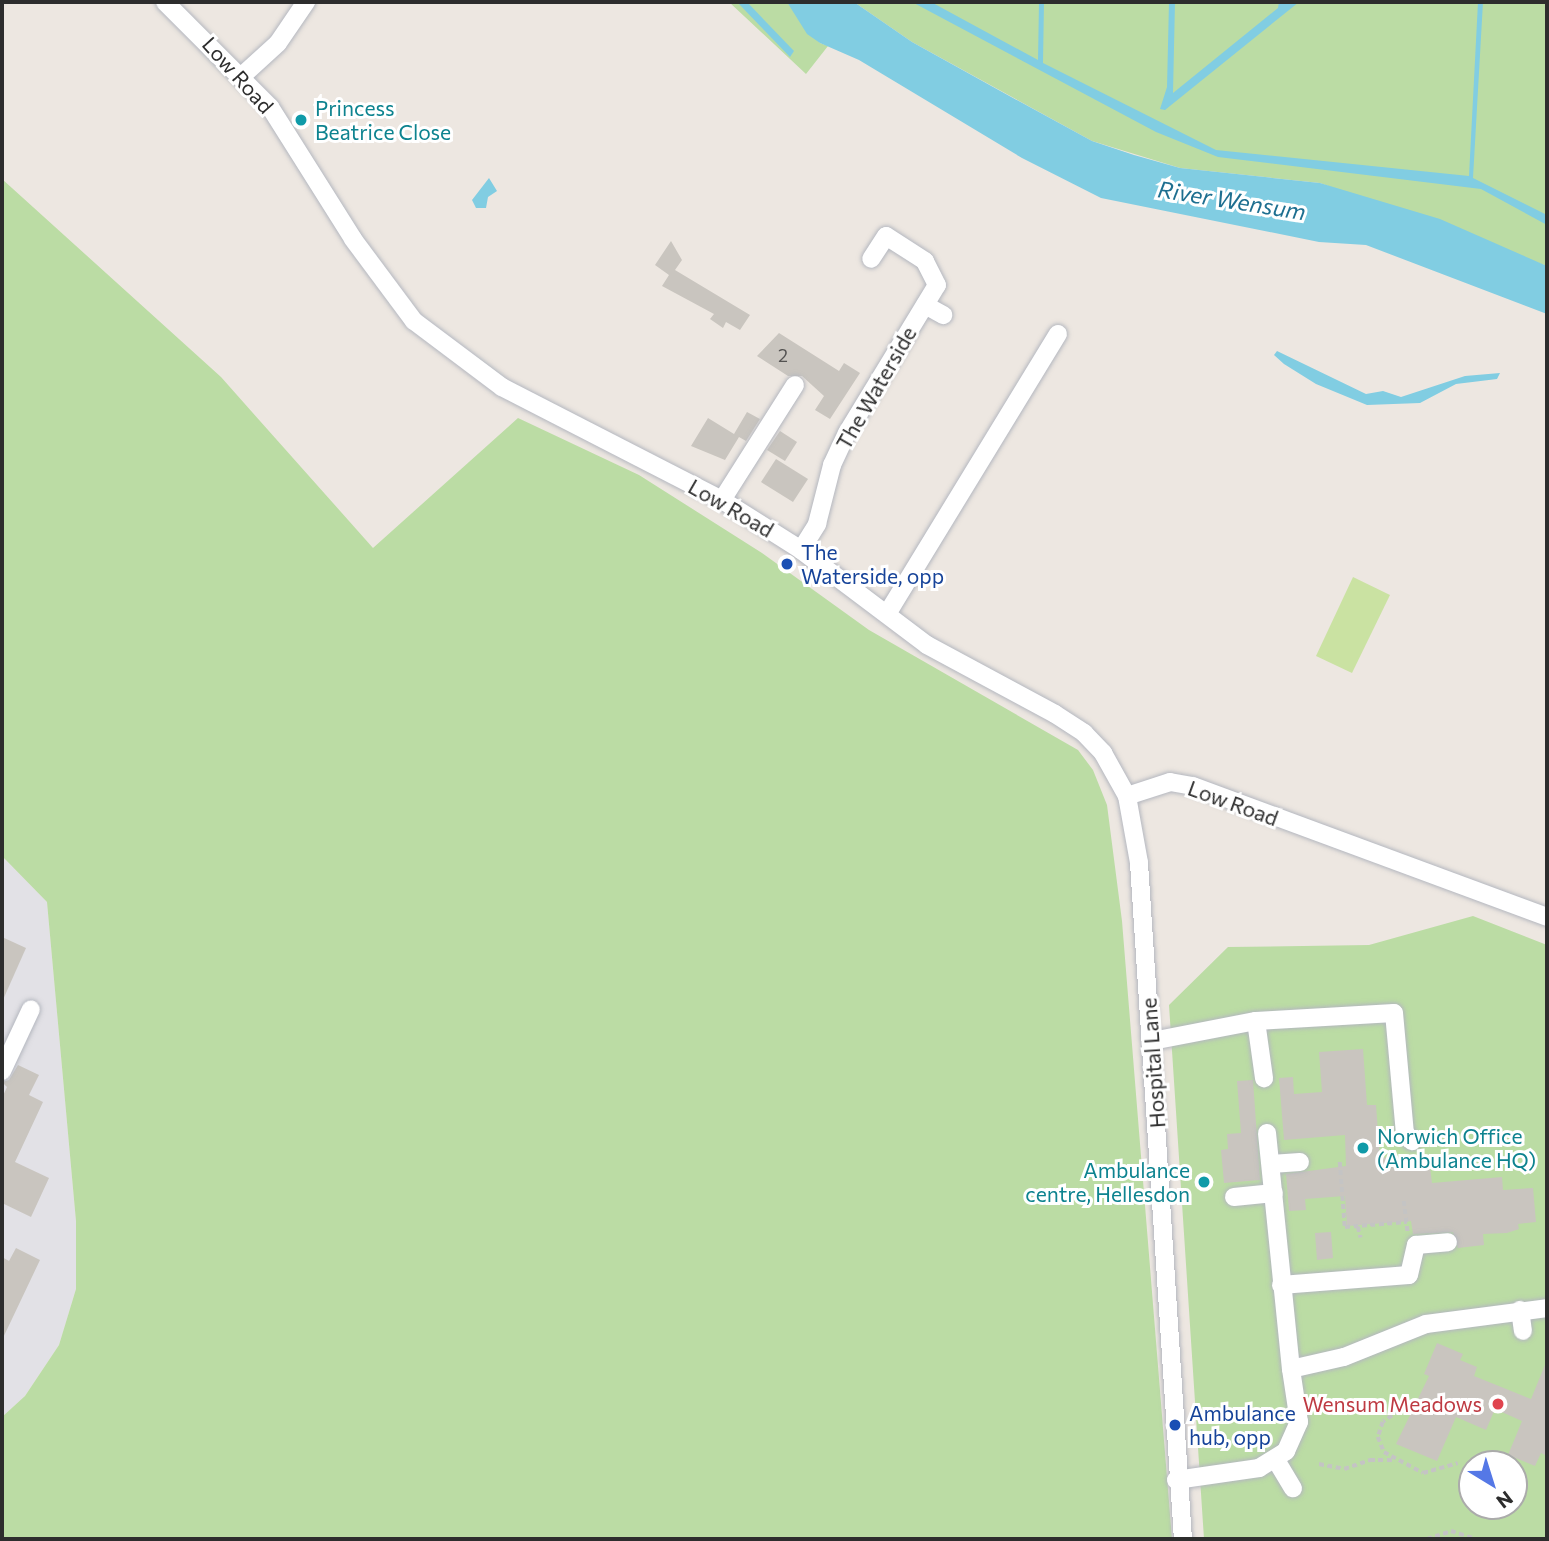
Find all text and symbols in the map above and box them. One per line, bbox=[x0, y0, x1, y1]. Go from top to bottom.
street label: Low Road bbox=[197, 32, 279, 118]
place label: Princess Beatrice Close bbox=[315, 95, 451, 145]
marker: Princess Beatrice Close bbox=[293, 112, 309, 128]
water label: River Wensum bbox=[1156, 175, 1308, 225]
street label: The Waterside bbox=[831, 322, 921, 454]
house number: 2 bbox=[778, 344, 788, 366]
street label: Low Road bbox=[684, 474, 778, 542]
place label: The Waterside, opp bbox=[801, 539, 944, 589]
marker: The Waterside, opp bbox=[779, 556, 795, 572]
street label: Low Road bbox=[1184, 775, 1282, 831]
street label: Hospital Lane bbox=[1136, 997, 1170, 1129]
place label: Norwich Office (Ambulance HQ) bbox=[1377, 1123, 1536, 1173]
marker: Norwich Office (Ambulance HQ) bbox=[1355, 1140, 1371, 1156]
place label: Ambulance centre, Hellesdon bbox=[1025, 1157, 1190, 1207]
marker: Ambulance centre, Hellesdon bbox=[1196, 1174, 1212, 1190]
place label: Wensum Meadows bbox=[1303, 1391, 1482, 1417]
marker: Wensum Meadows bbox=[1488, 1394, 1508, 1414]
place label: Ambulance hub, opp bbox=[1189, 1400, 1296, 1450]
marker: Ambulance hub, opp bbox=[1167, 1417, 1183, 1433]
north arrow bbox=[1458, 1450, 1528, 1520]
text: N bbox=[1492, 1487, 1518, 1514]

